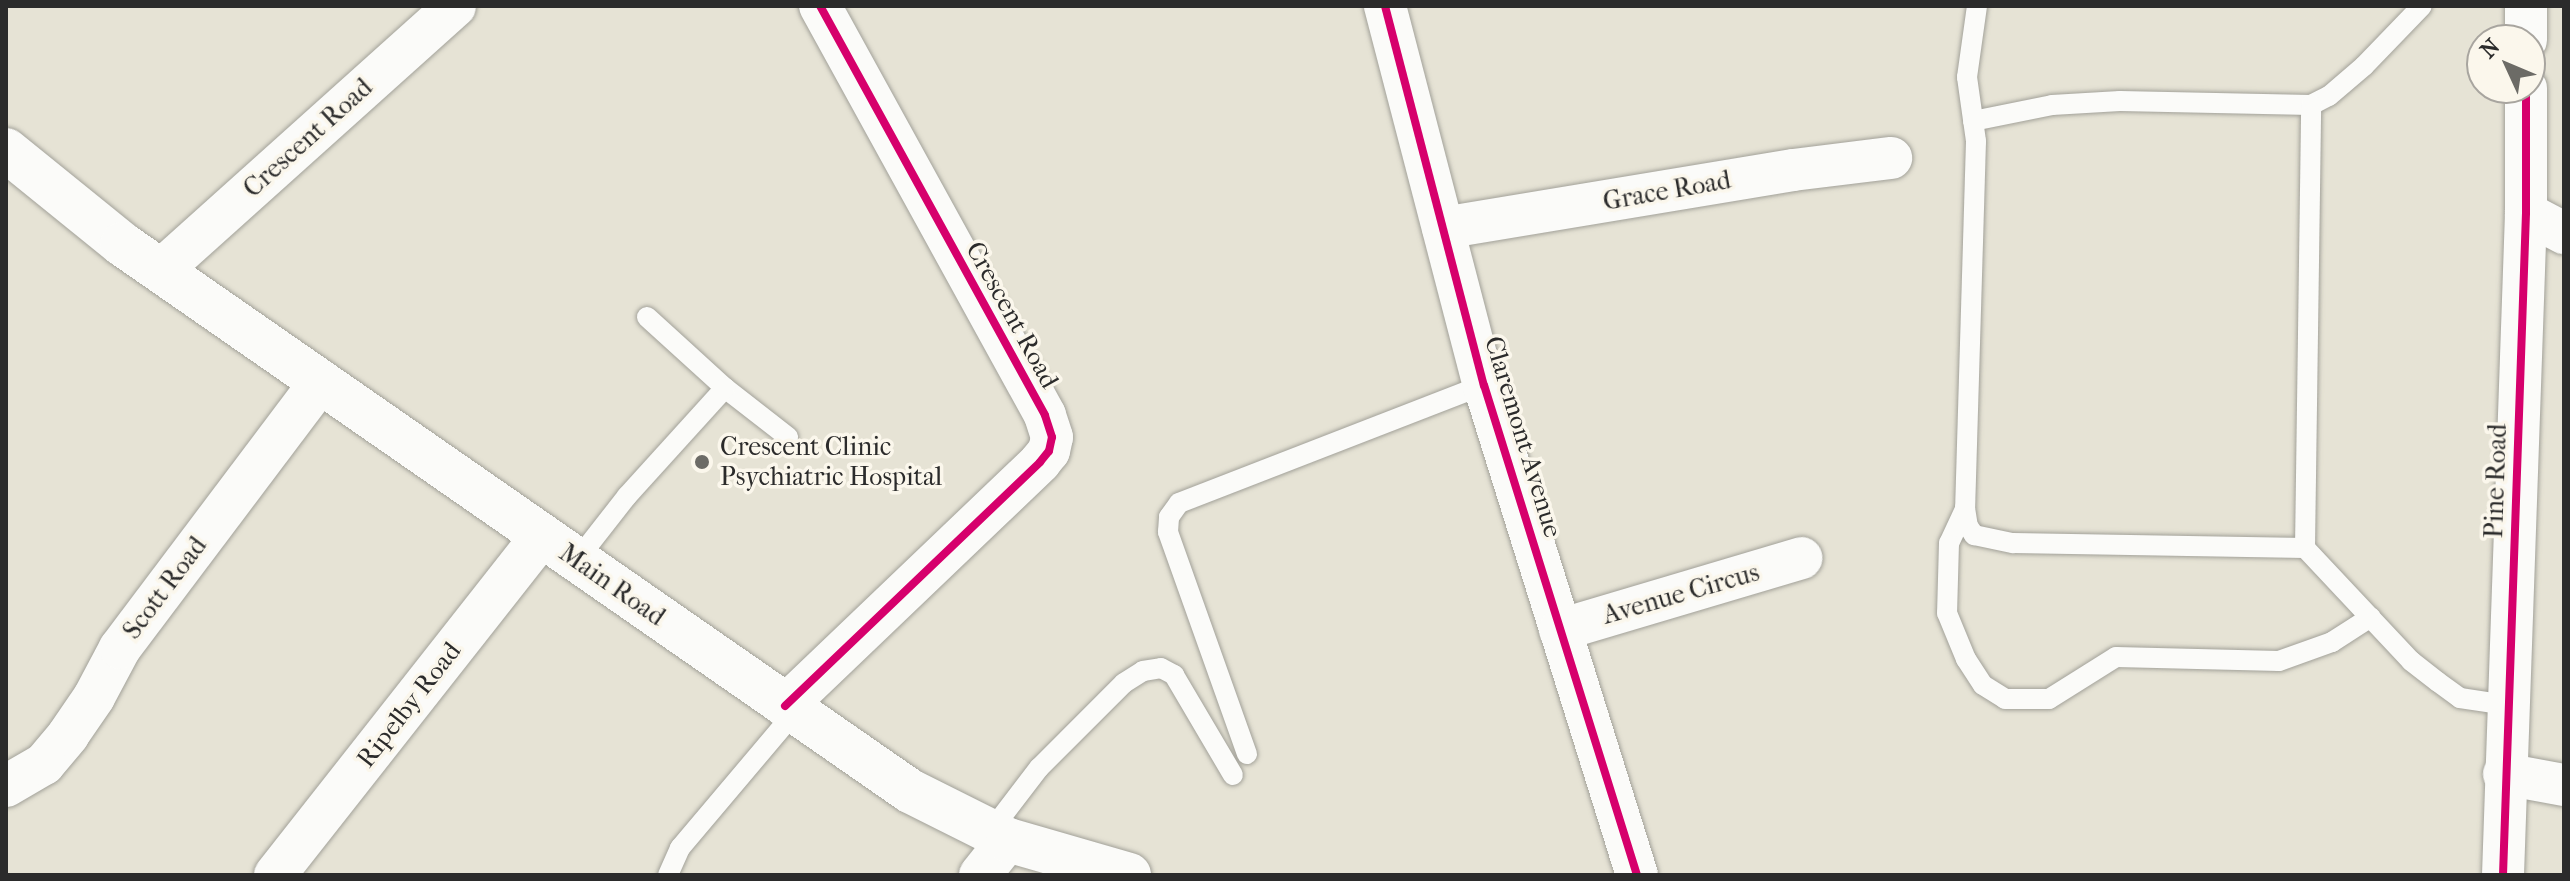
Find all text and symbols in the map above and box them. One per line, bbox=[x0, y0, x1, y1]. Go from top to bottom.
north arrow bbox=[2466, 24, 2546, 104]
text: N bbox=[2475, 34, 2505, 64]
street label: Crescent Road bbox=[237, 72, 379, 204]
street label: Grace Road bbox=[1601, 164, 1733, 218]
street label: Crescent Road bbox=[959, 236, 1065, 394]
street label: Claremont Avenue bbox=[1478, 333, 1568, 541]
street label: Pine Road bbox=[2478, 423, 2514, 539]
place label: Crescent Clinic Psychiatric Hospital bbox=[720, 431, 942, 492]
marker: Crescent Clinic Psychiatric Hospital bbox=[691, 451, 713, 473]
street label: Scott Road bbox=[116, 531, 214, 645]
street label: Main Road bbox=[553, 537, 671, 633]
street label: Avenue Circus bbox=[1599, 557, 1763, 631]
street label: Ripelby Road bbox=[350, 636, 468, 774]

